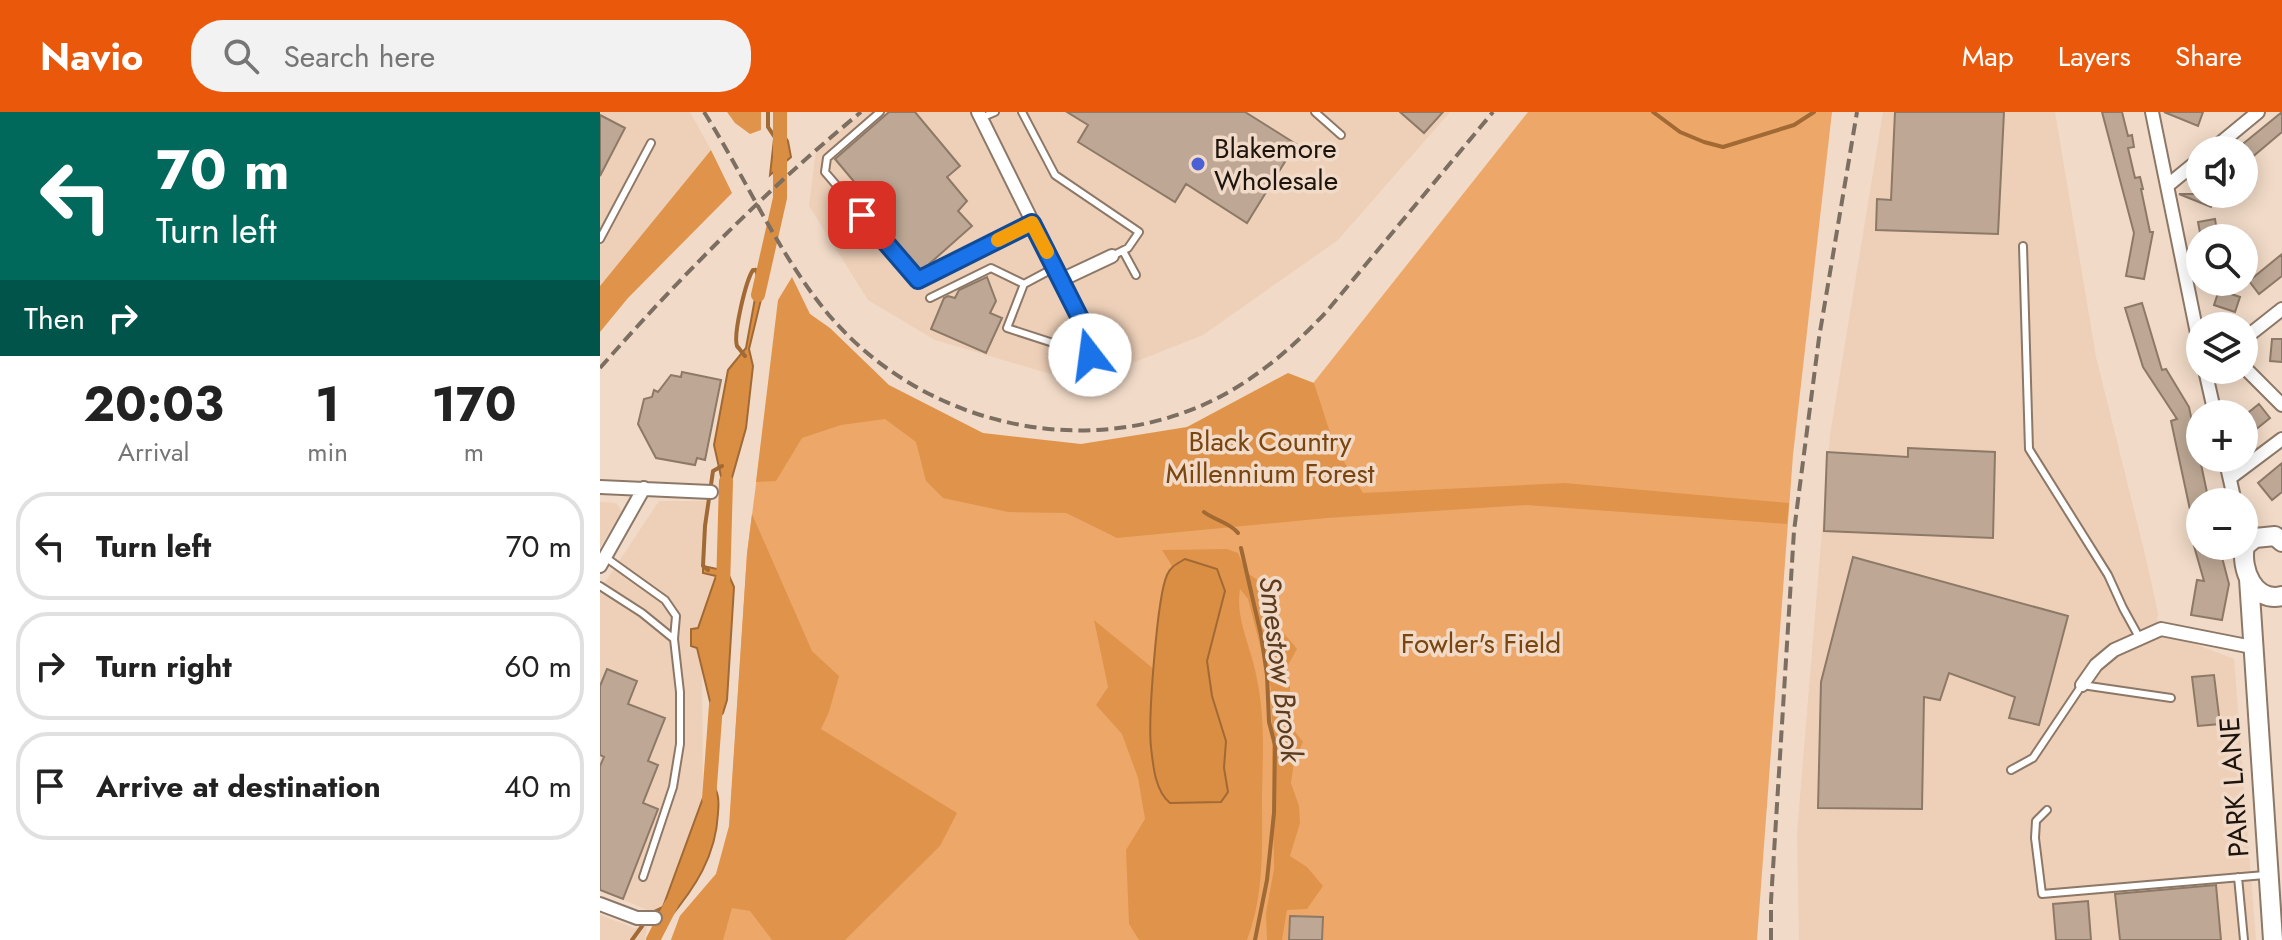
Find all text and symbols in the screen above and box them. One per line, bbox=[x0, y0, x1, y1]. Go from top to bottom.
search box bbox=[191, 20, 751, 92]
text: Navio bbox=[40, 29, 143, 84]
icon: search bbox=[219, 34, 263, 78]
text: Search here bbox=[283, 35, 435, 78]
text: Map bbox=[1962, 36, 2014, 77]
text: Layers bbox=[2058, 36, 2131, 77]
text: Share bbox=[2175, 36, 2242, 77]
place label: Blakemore Wholesale bbox=[1214, 128, 1338, 201]
text: 70 m bbox=[156, 129, 290, 210]
map controls bbox=[2186, 136, 2258, 560]
button: sound bbox=[2186, 136, 2258, 208]
icon: left bbox=[24, 144, 128, 248]
marker: Blakemore Wholesale bbox=[1189, 155, 1207, 173]
pin bbox=[828, 181, 896, 249]
icon: arrive bbox=[840, 193, 884, 237]
text: Turn left bbox=[156, 204, 277, 256]
button: search bbox=[2186, 224, 2258, 296]
icon: right bbox=[101, 296, 145, 340]
text: Then bbox=[24, 297, 85, 340]
button: layers bbox=[2186, 312, 2258, 384]
position arrow bbox=[1048, 313, 1132, 397]
text: 20:03 bbox=[83, 370, 224, 439]
text: 1 bbox=[315, 370, 340, 439]
text: 170 bbox=[431, 370, 517, 439]
button: + bbox=[2186, 400, 2258, 472]
park label: Black Country Millennium Forest bbox=[1166, 421, 1375, 494]
text: Arrival bbox=[118, 433, 189, 471]
text: min bbox=[307, 433, 348, 471]
text: m bbox=[464, 433, 484, 471]
button: − bbox=[2186, 488, 2258, 560]
icon: left bbox=[28, 524, 72, 568]
text: Turn left bbox=[96, 525, 211, 568]
text: 70 m bbox=[506, 525, 572, 568]
water label: Smestow Brook bbox=[1248, 574, 1314, 766]
park label: Fowler's Field bbox=[1401, 623, 1561, 664]
icon: right bbox=[28, 644, 72, 688]
text: Turn right bbox=[96, 645, 232, 688]
text: 60 m bbox=[504, 645, 572, 688]
street label: PARK LANE bbox=[2209, 715, 2259, 859]
icon: arrive bbox=[28, 764, 72, 808]
text: Arrive at destination bbox=[96, 765, 381, 808]
text: 40 m bbox=[504, 765, 572, 808]

